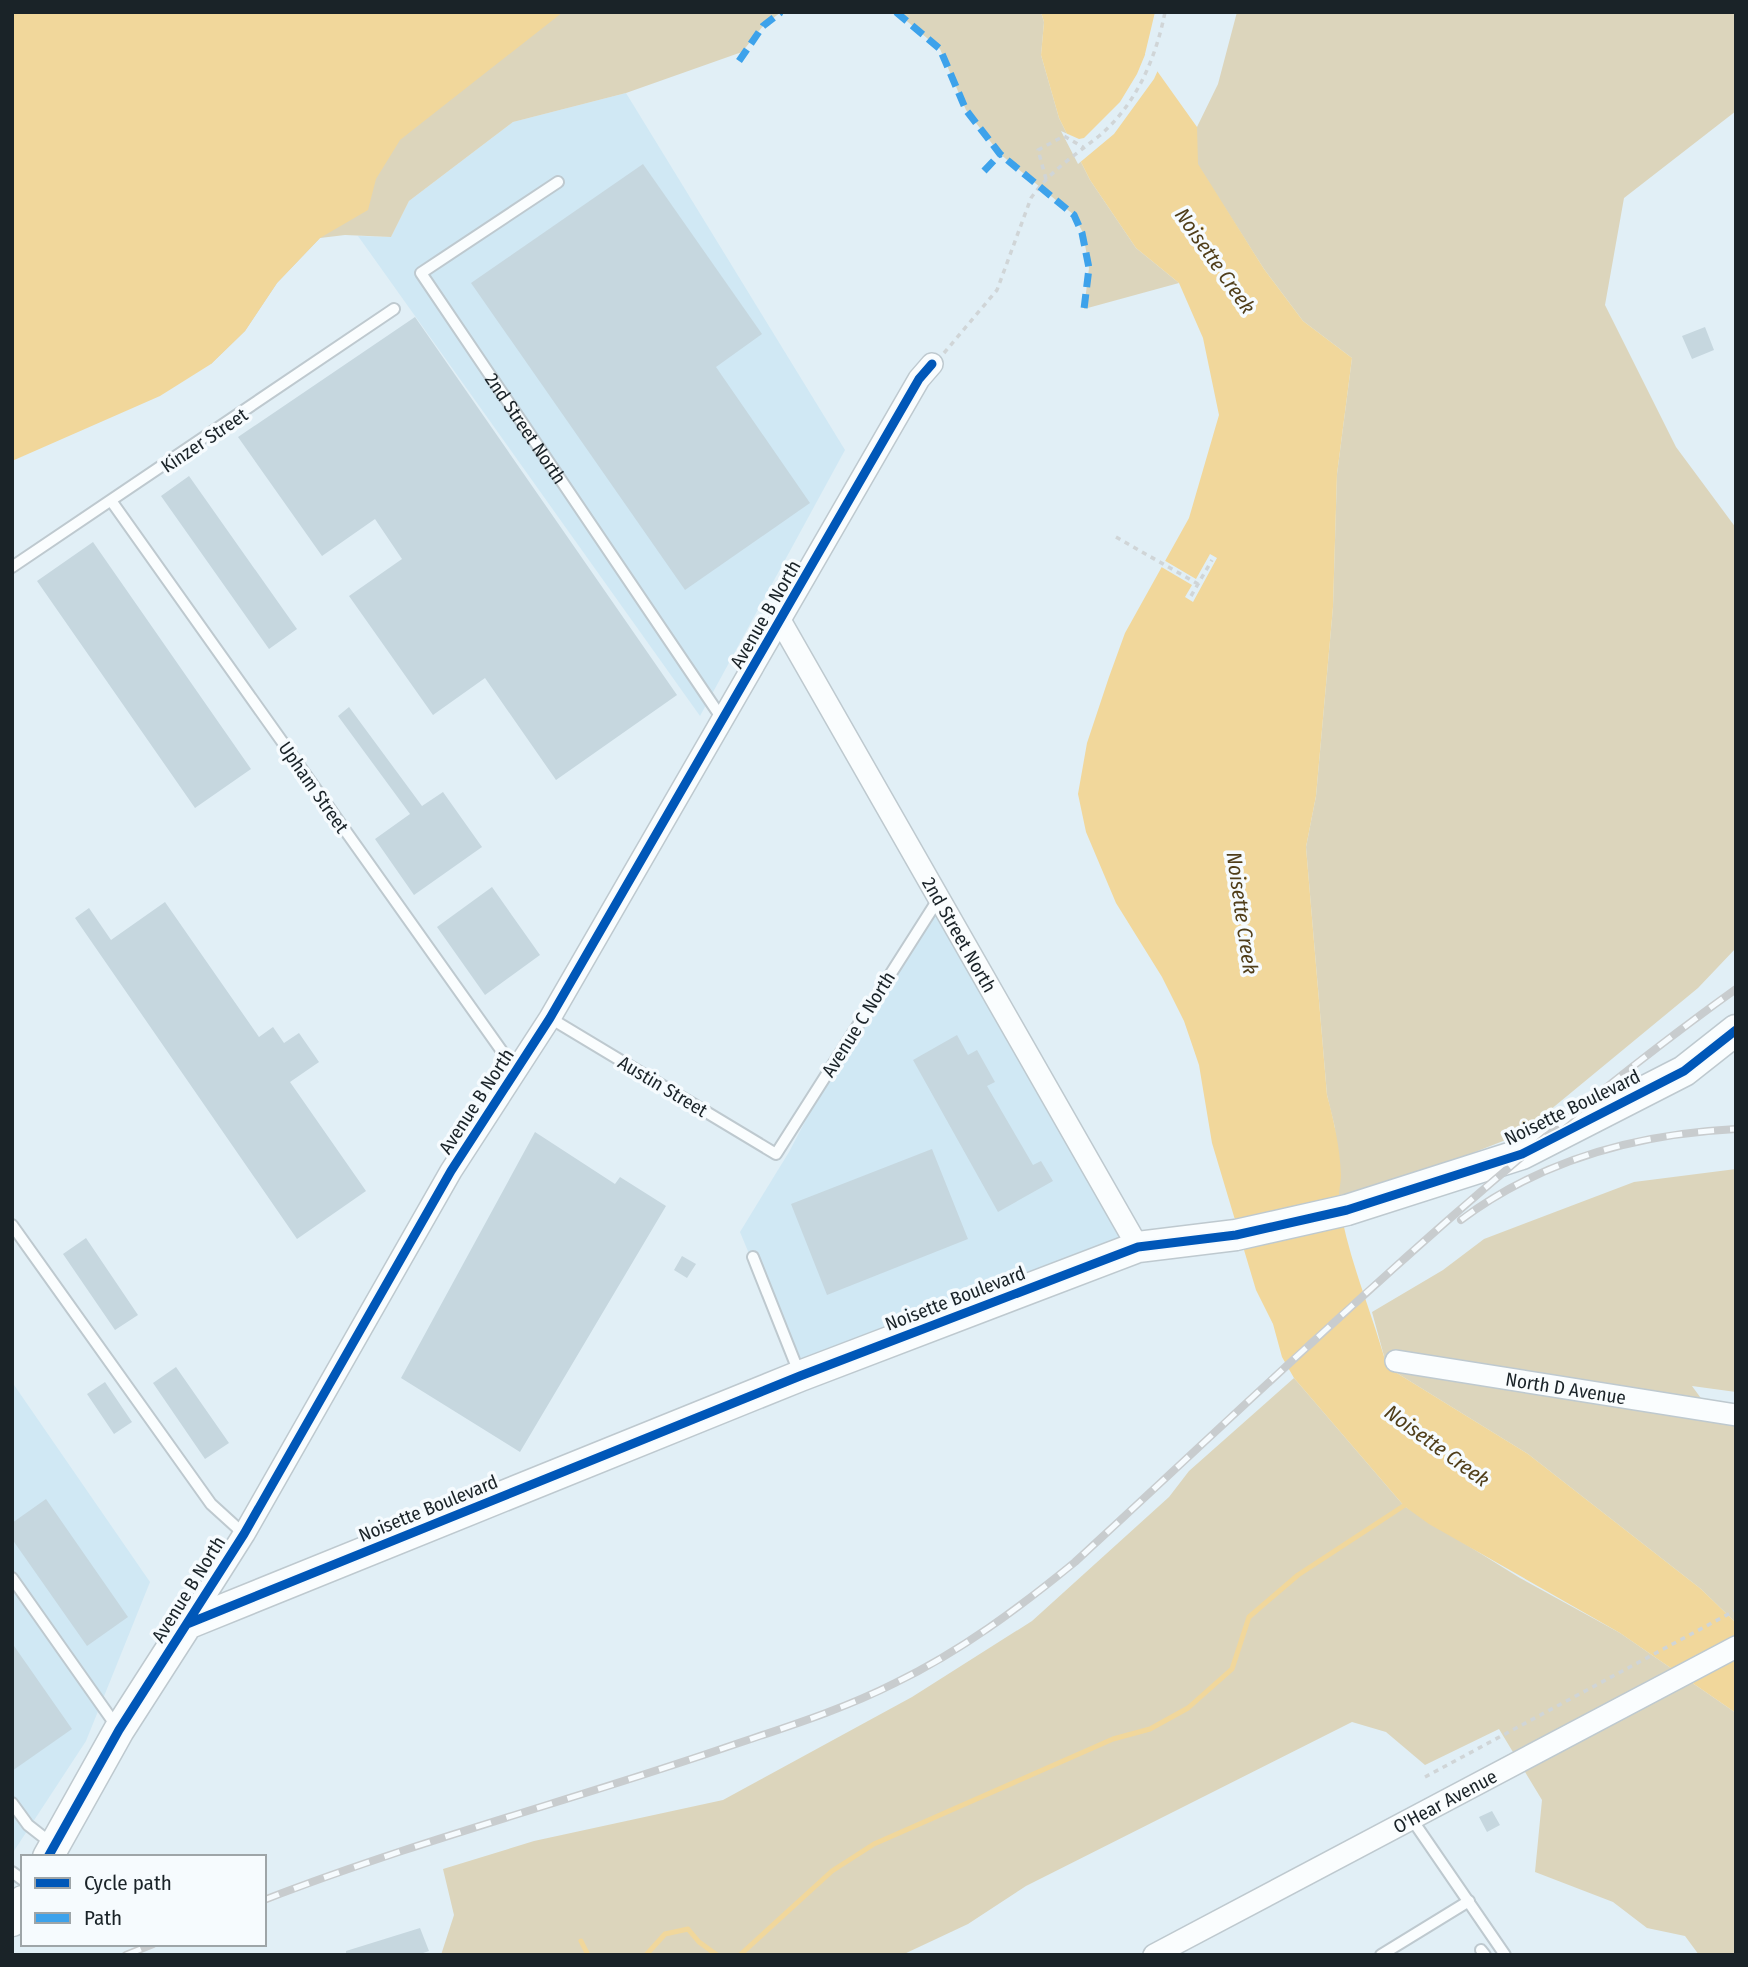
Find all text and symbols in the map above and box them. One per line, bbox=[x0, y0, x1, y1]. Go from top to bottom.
water label: Noisette Creek bbox=[1169, 203, 1261, 319]
street label: 2nd Street North bbox=[480, 369, 571, 488]
street label: Kinzer Street bbox=[157, 403, 253, 478]
street label: Avenue B North bbox=[725, 556, 806, 672]
street label: Upham Street bbox=[274, 737, 354, 838]
water label: Noisette Creek bbox=[1221, 850, 1263, 976]
street label: 2nd Street North bbox=[917, 873, 1001, 996]
street label: Avenue C North bbox=[817, 967, 900, 1081]
street label: Avenue B North bbox=[434, 1044, 519, 1158]
street label: Austin Street bbox=[614, 1051, 712, 1123]
street label: Noisette Boulevard bbox=[1501, 1065, 1644, 1150]
street label: Noisette Boulevard bbox=[882, 1261, 1028, 1336]
street label: North D Avenue bbox=[1504, 1368, 1628, 1409]
water label: Noisette Creek bbox=[1380, 1399, 1494, 1493]
street label: Noisette Boulevard bbox=[355, 1470, 501, 1547]
street label: Avenue B North bbox=[147, 1532, 230, 1647]
street label: O'Hear Avenue bbox=[1389, 1765, 1501, 1838]
legend bbox=[21, 1855, 266, 1946]
text: Cycle path bbox=[84, 1870, 172, 1896]
text: Path bbox=[84, 1905, 122, 1931]

